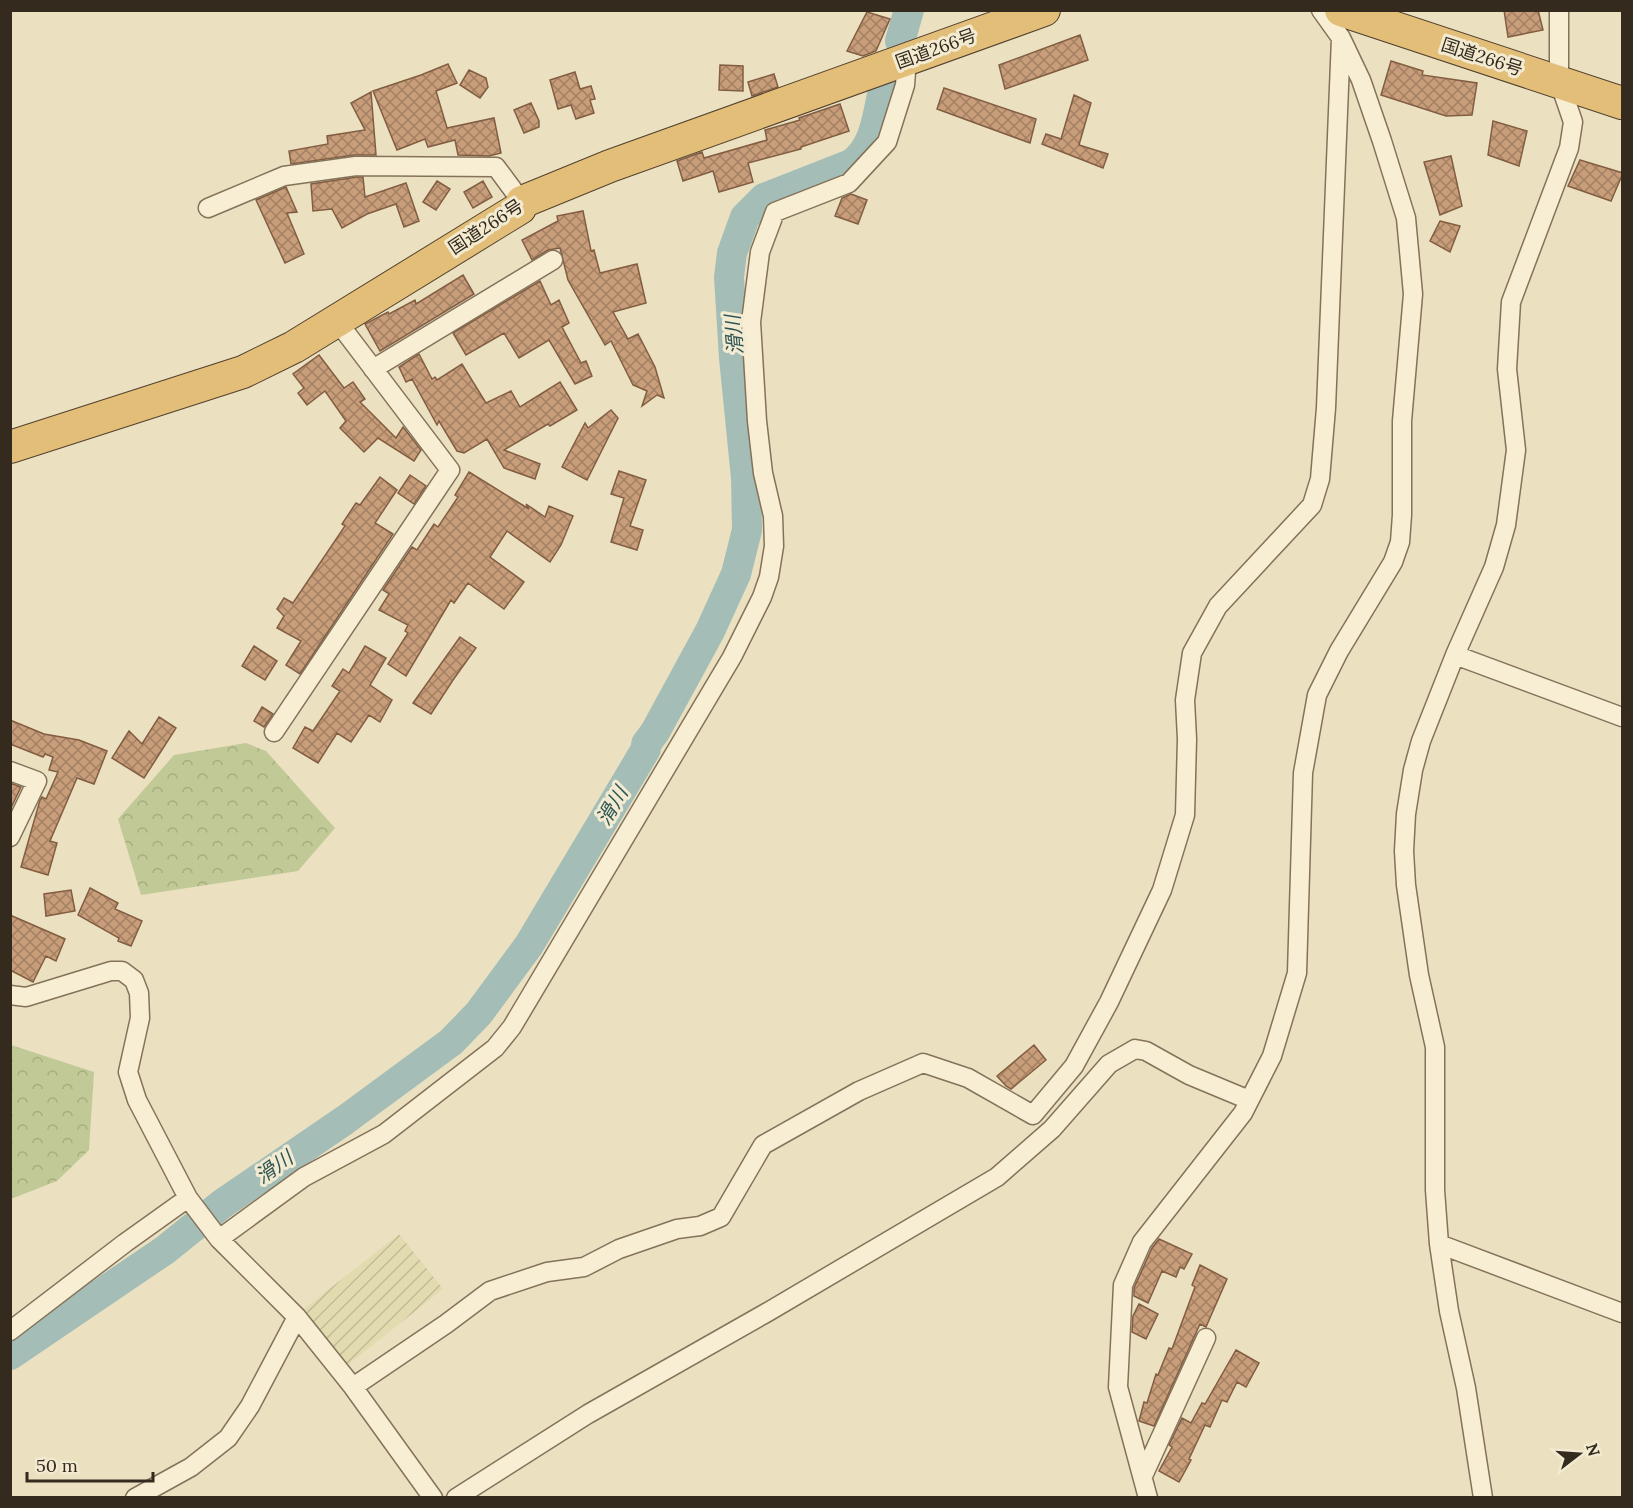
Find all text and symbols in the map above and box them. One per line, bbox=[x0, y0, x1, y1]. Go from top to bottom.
street label: 国道266号 bbox=[892, 23, 979, 74]
street label: 国道266号 bbox=[1438, 33, 1526, 81]
street label: 国道266号 bbox=[444, 194, 527, 259]
water label: 滑川 bbox=[719, 312, 748, 356]
water label: 滑川 bbox=[591, 780, 634, 829]
water label: 滑川 bbox=[250, 1144, 299, 1188]
north arrow bbox=[1549, 1424, 1609, 1484]
text: N bbox=[1582, 1441, 1605, 1458]
scale bar bbox=[27, 1445, 153, 1483]
text: 50 m bbox=[36, 1454, 78, 1477]

